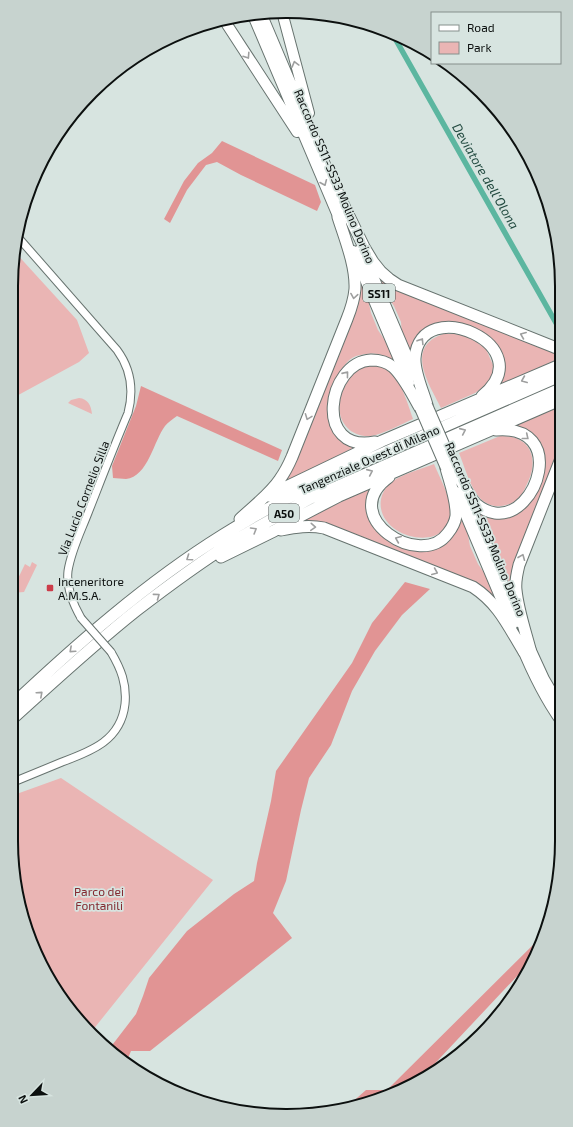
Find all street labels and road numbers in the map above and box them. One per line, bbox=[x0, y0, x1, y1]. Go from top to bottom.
street label: Raccordo SS11-SS33 Molino Dorino bbox=[292, 87, 378, 265]
road number: SS11 bbox=[363, 284, 395, 302]
street label: Tangenziale Ovest di Milano bbox=[297, 422, 441, 496]
street label: Via Lucio Cornelio Silla bbox=[55, 438, 111, 558]
street label: Raccordo SS11-SS33 Molino Dorino bbox=[443, 440, 529, 618]
road number: A50 bbox=[269, 504, 299, 522]

